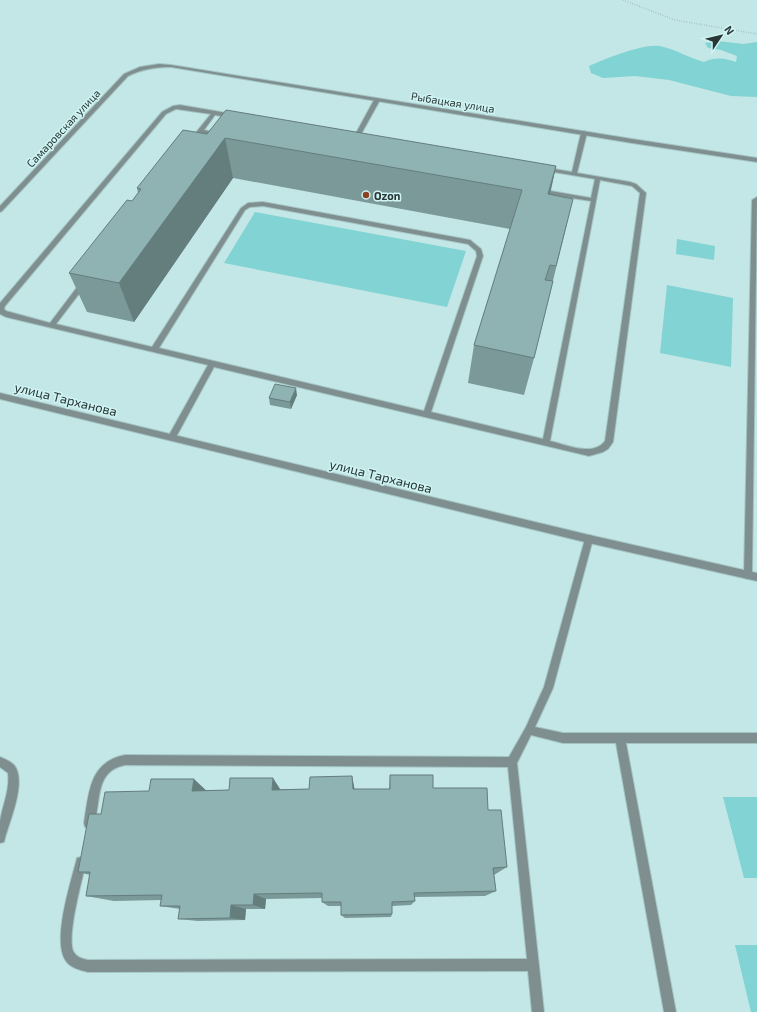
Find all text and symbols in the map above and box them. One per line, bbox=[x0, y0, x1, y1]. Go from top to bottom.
north arrow bbox=[701, 16, 741, 56]
text: N bbox=[722, 23, 737, 37]
street label: Самаровская улица bbox=[23, 86, 103, 170]
street label: Рыбацкая улица bbox=[410, 89, 496, 116]
place label: Ozon bbox=[374, 189, 400, 202]
marker: Ozon bbox=[361, 190, 371, 200]
street label: улица Тарханова bbox=[13, 379, 119, 419]
street label: улица Тарханова bbox=[328, 456, 434, 496]

